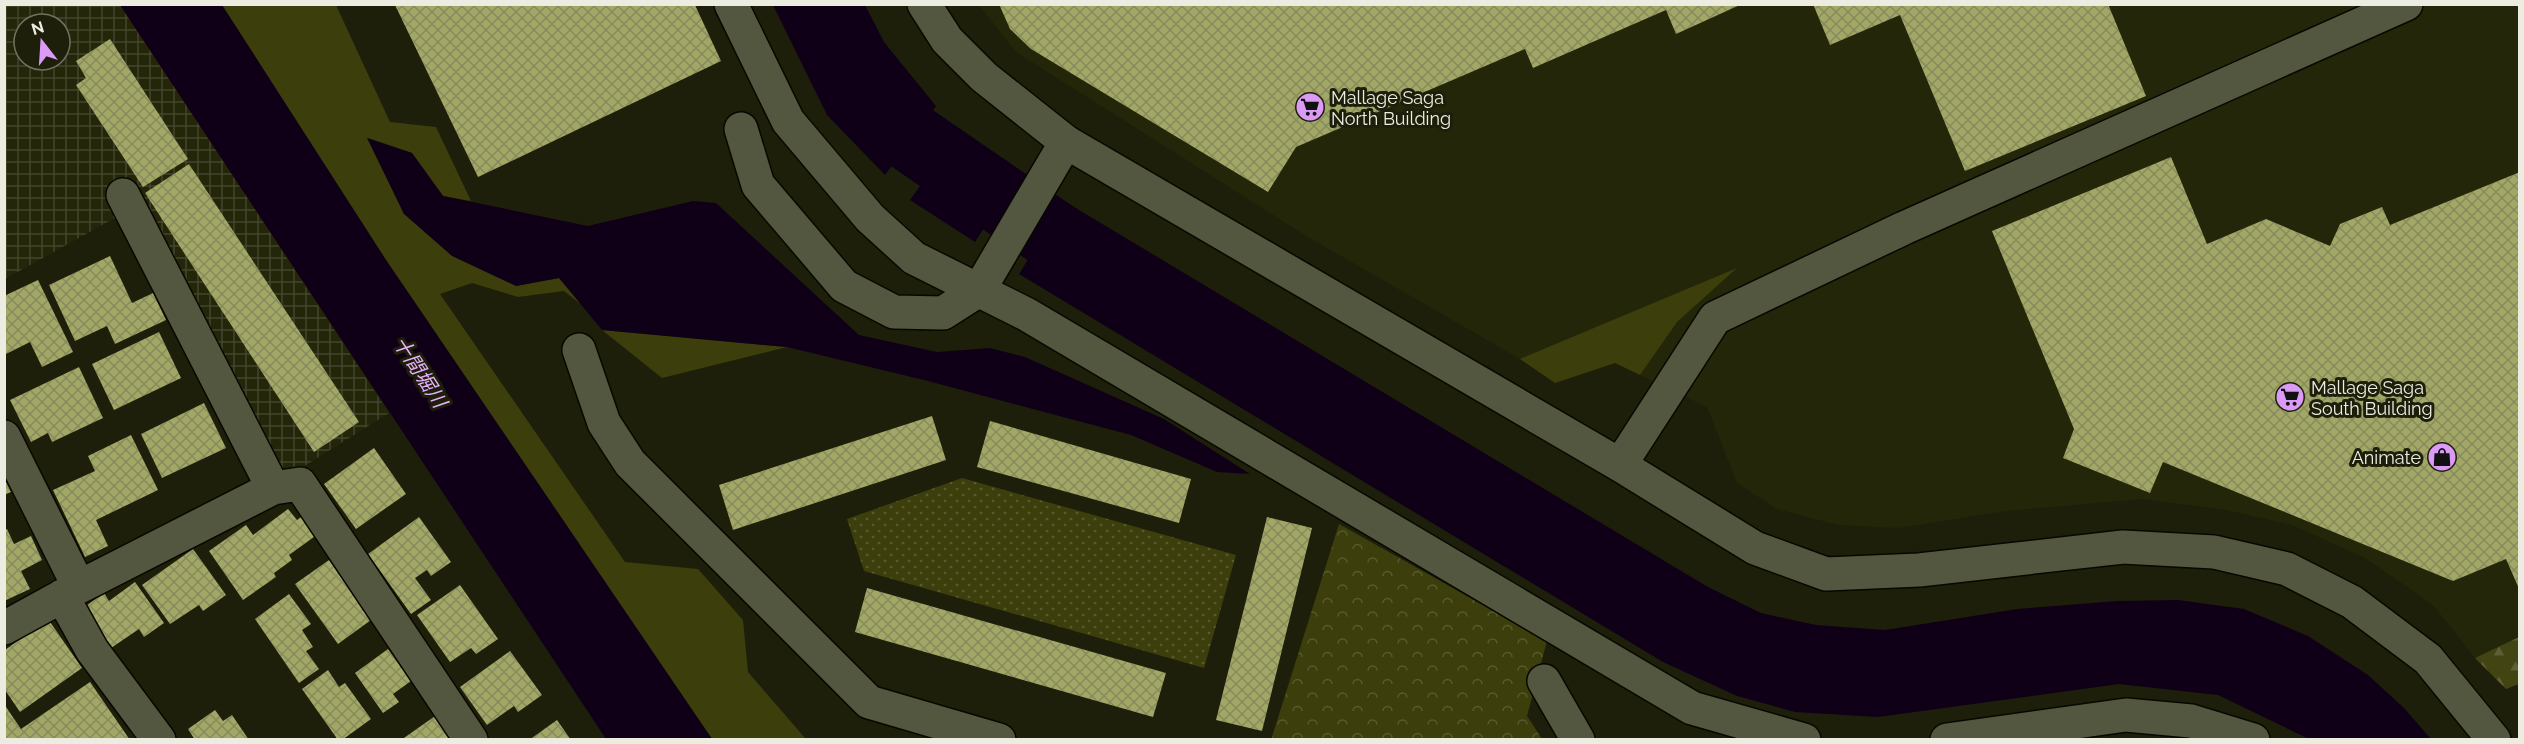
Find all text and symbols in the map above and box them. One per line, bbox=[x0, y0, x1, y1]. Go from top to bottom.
north arrow bbox=[12, 12, 72, 72]
text: N bbox=[29, 17, 46, 39]
place label: Mallage Saga North Building bbox=[1331, 87, 1451, 129]
supermarket icon: Mallage Saga North Building bbox=[1294, 91, 1326, 123]
water label: 十間堀川 bbox=[388, 332, 453, 414]
place label: Mallage Saga South Building bbox=[2311, 377, 2433, 419]
supermarket icon: Mallage Saga South Building bbox=[2274, 381, 2306, 413]
shop icon: Animate bbox=[2426, 441, 2458, 473]
place label: Animate bbox=[2352, 447, 2421, 468]

